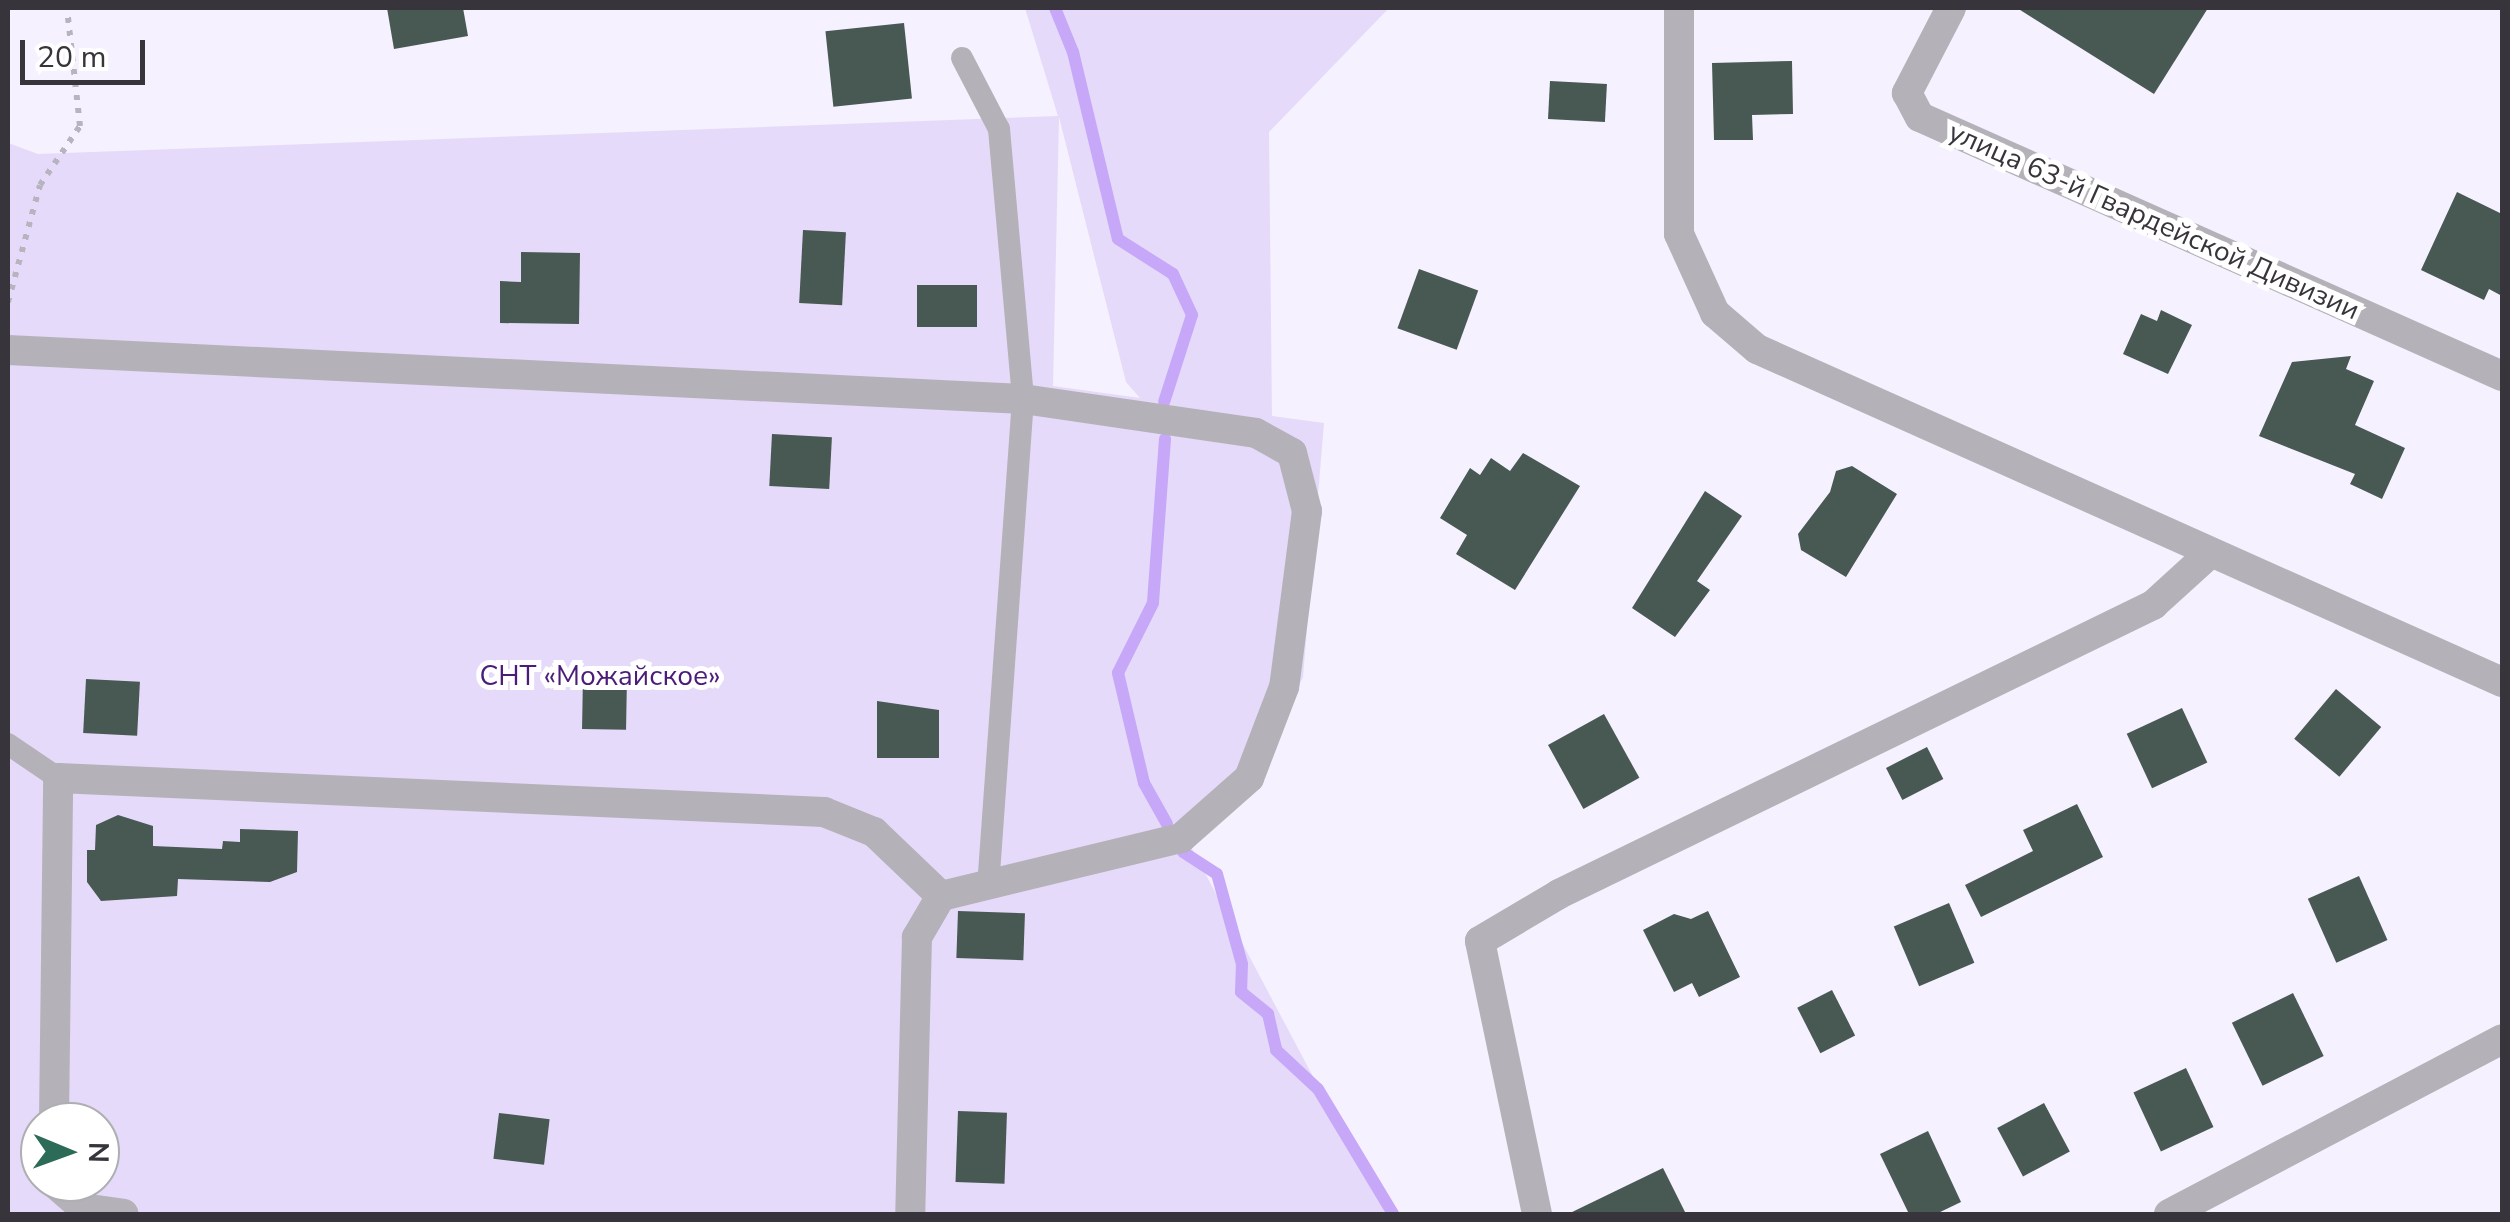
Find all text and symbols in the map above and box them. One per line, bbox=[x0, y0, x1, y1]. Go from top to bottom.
scale bar bbox=[25, 20, 150, 82]
text: 20 m bbox=[37, 37, 106, 78]
street label: улица 63-й Гвардейской Дивизии bbox=[1943, 115, 2365, 327]
park label: СНТ «Можайское» bbox=[479, 659, 721, 693]
north arrow bbox=[20, 1102, 120, 1202]
text: N bbox=[79, 1142, 117, 1163]

